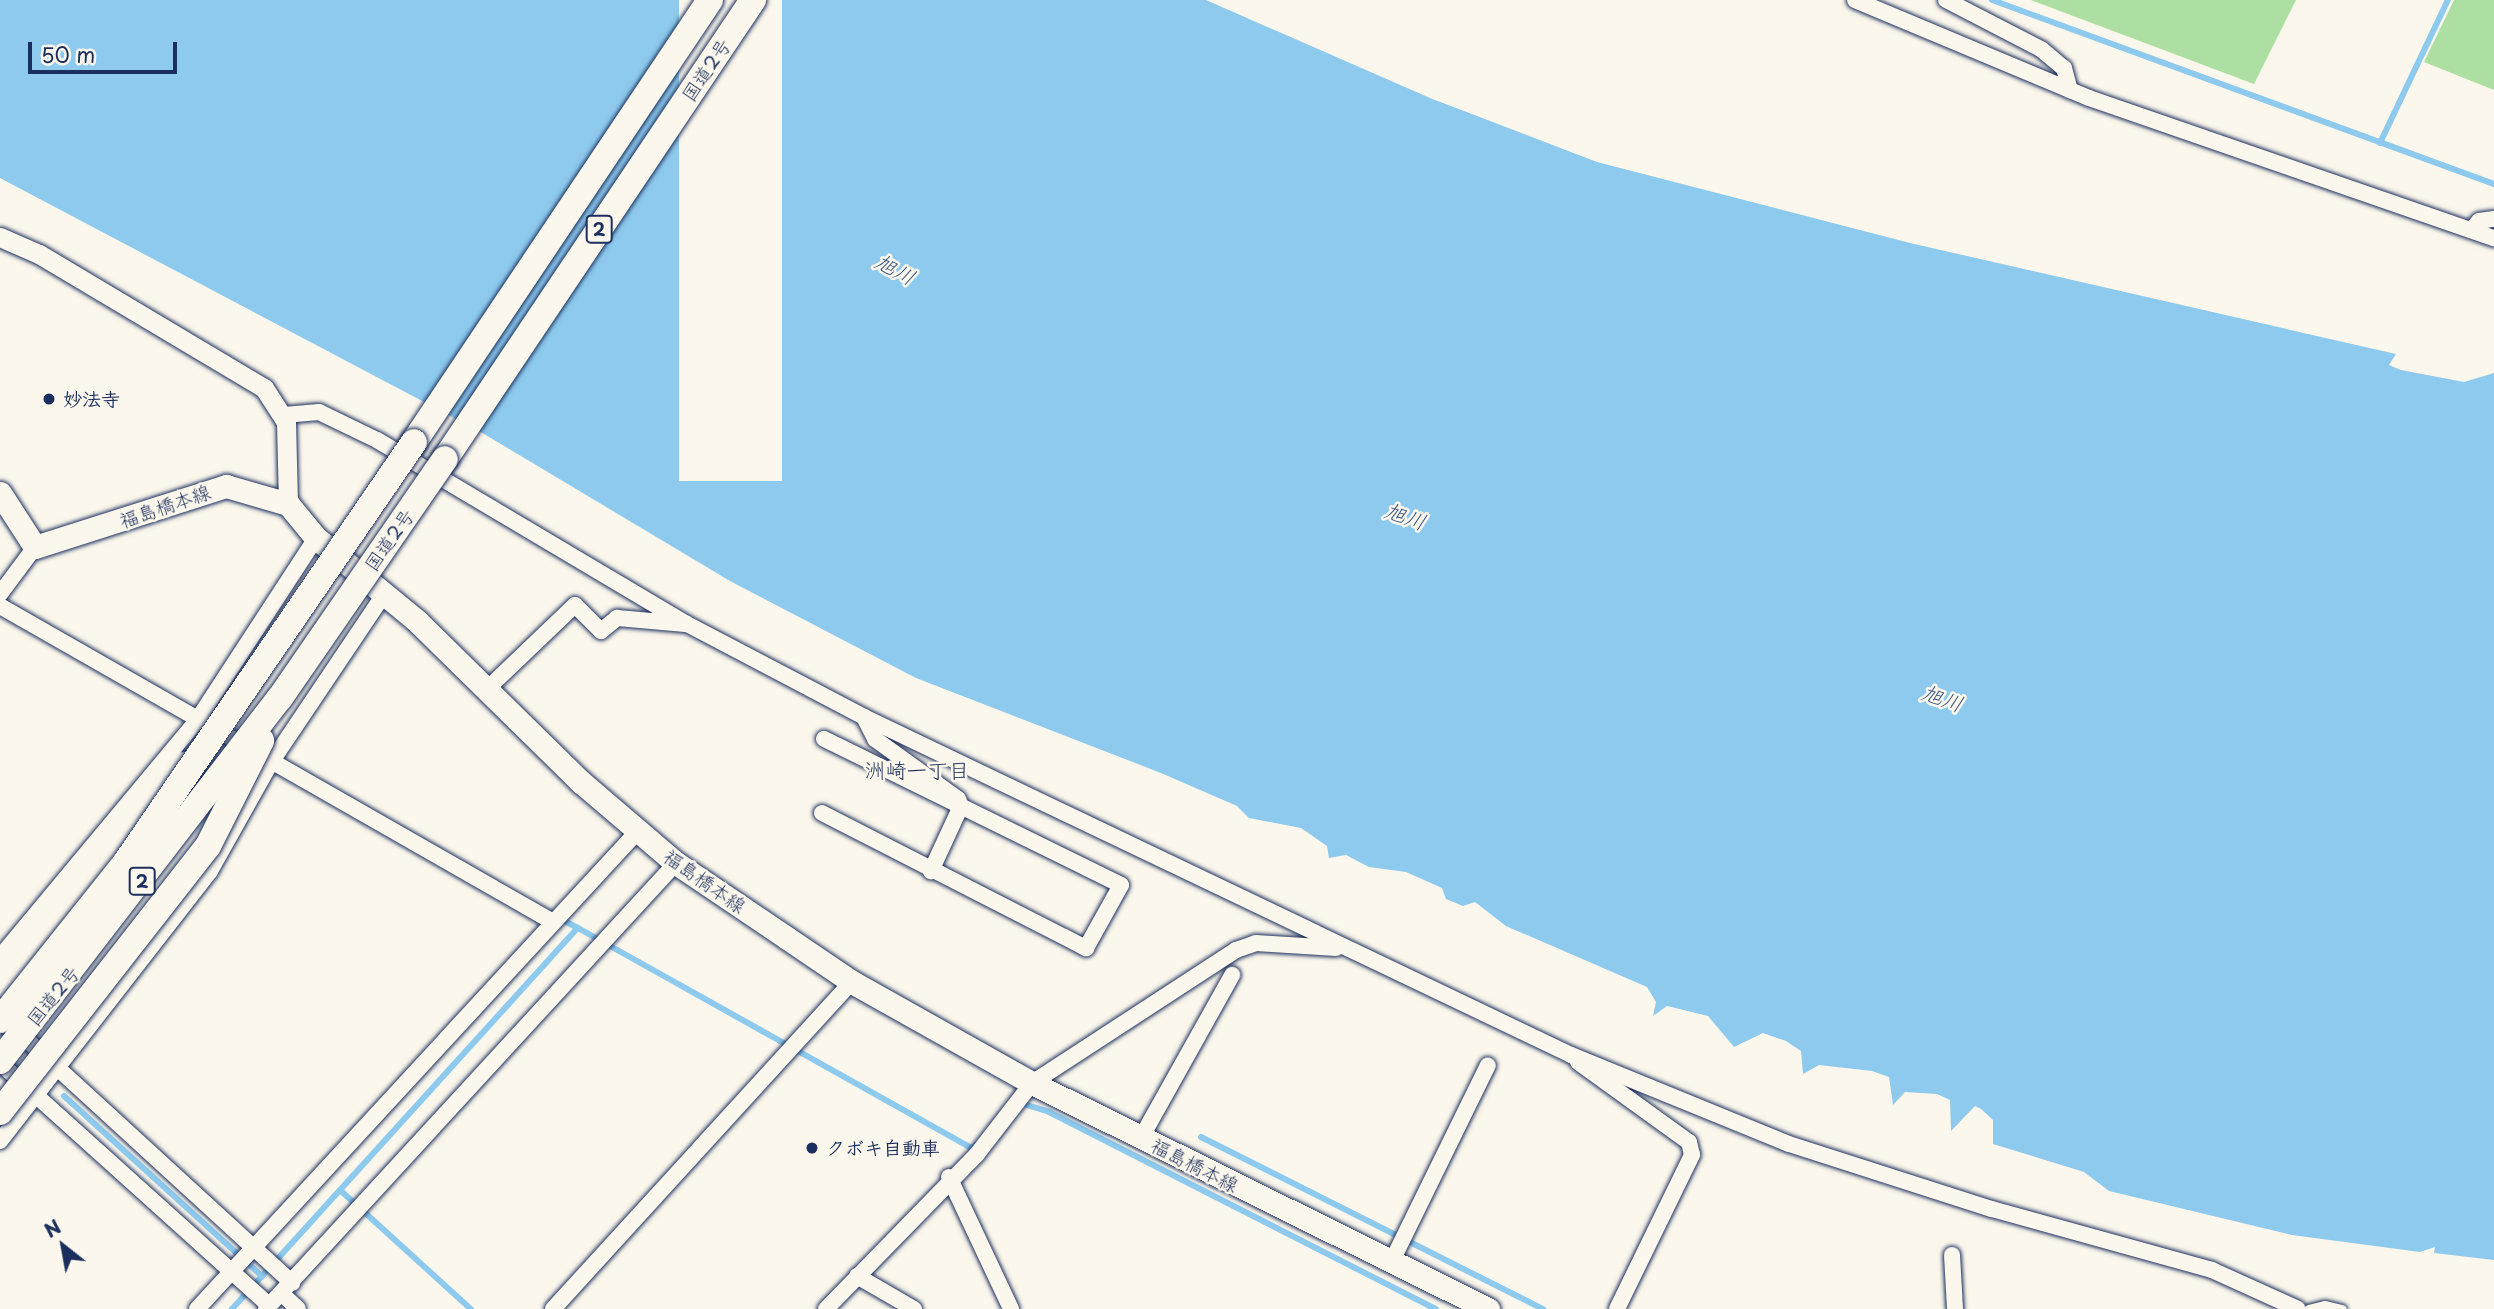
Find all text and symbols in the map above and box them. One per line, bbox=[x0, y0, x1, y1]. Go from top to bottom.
scale bar bbox=[32, 28, 180, 72]
street label: 国道2号 bbox=[677, 34, 735, 106]
text: 50 m bbox=[41, 38, 95, 70]
road number: 2 bbox=[585, 214, 613, 244]
water label: 旭川 bbox=[872, 247, 920, 289]
place label: 妙法寺 bbox=[63, 388, 120, 410]
marker: 妙法寺 bbox=[41, 391, 57, 407]
street label: 福島橋本線 bbox=[116, 480, 214, 532]
water label: 旭川 bbox=[1382, 496, 1430, 534]
street label: 国道2号 bbox=[359, 505, 419, 575]
water label: 旭川 bbox=[1919, 678, 1967, 716]
district label: 洲崎一丁目 bbox=[865, 756, 969, 782]
street label: 福島橋本線 bbox=[660, 844, 750, 918]
road number: 2 bbox=[128, 866, 156, 896]
street label: 国道2号 bbox=[22, 961, 84, 1031]
street label: 福島橋本線 bbox=[1148, 1133, 1242, 1197]
place label: クボキ自動車 bbox=[826, 1137, 940, 1159]
marker: クボキ自動車 bbox=[804, 1140, 820, 1156]
north arrow bbox=[28, 1211, 98, 1281]
text: N bbox=[39, 1212, 66, 1244]

